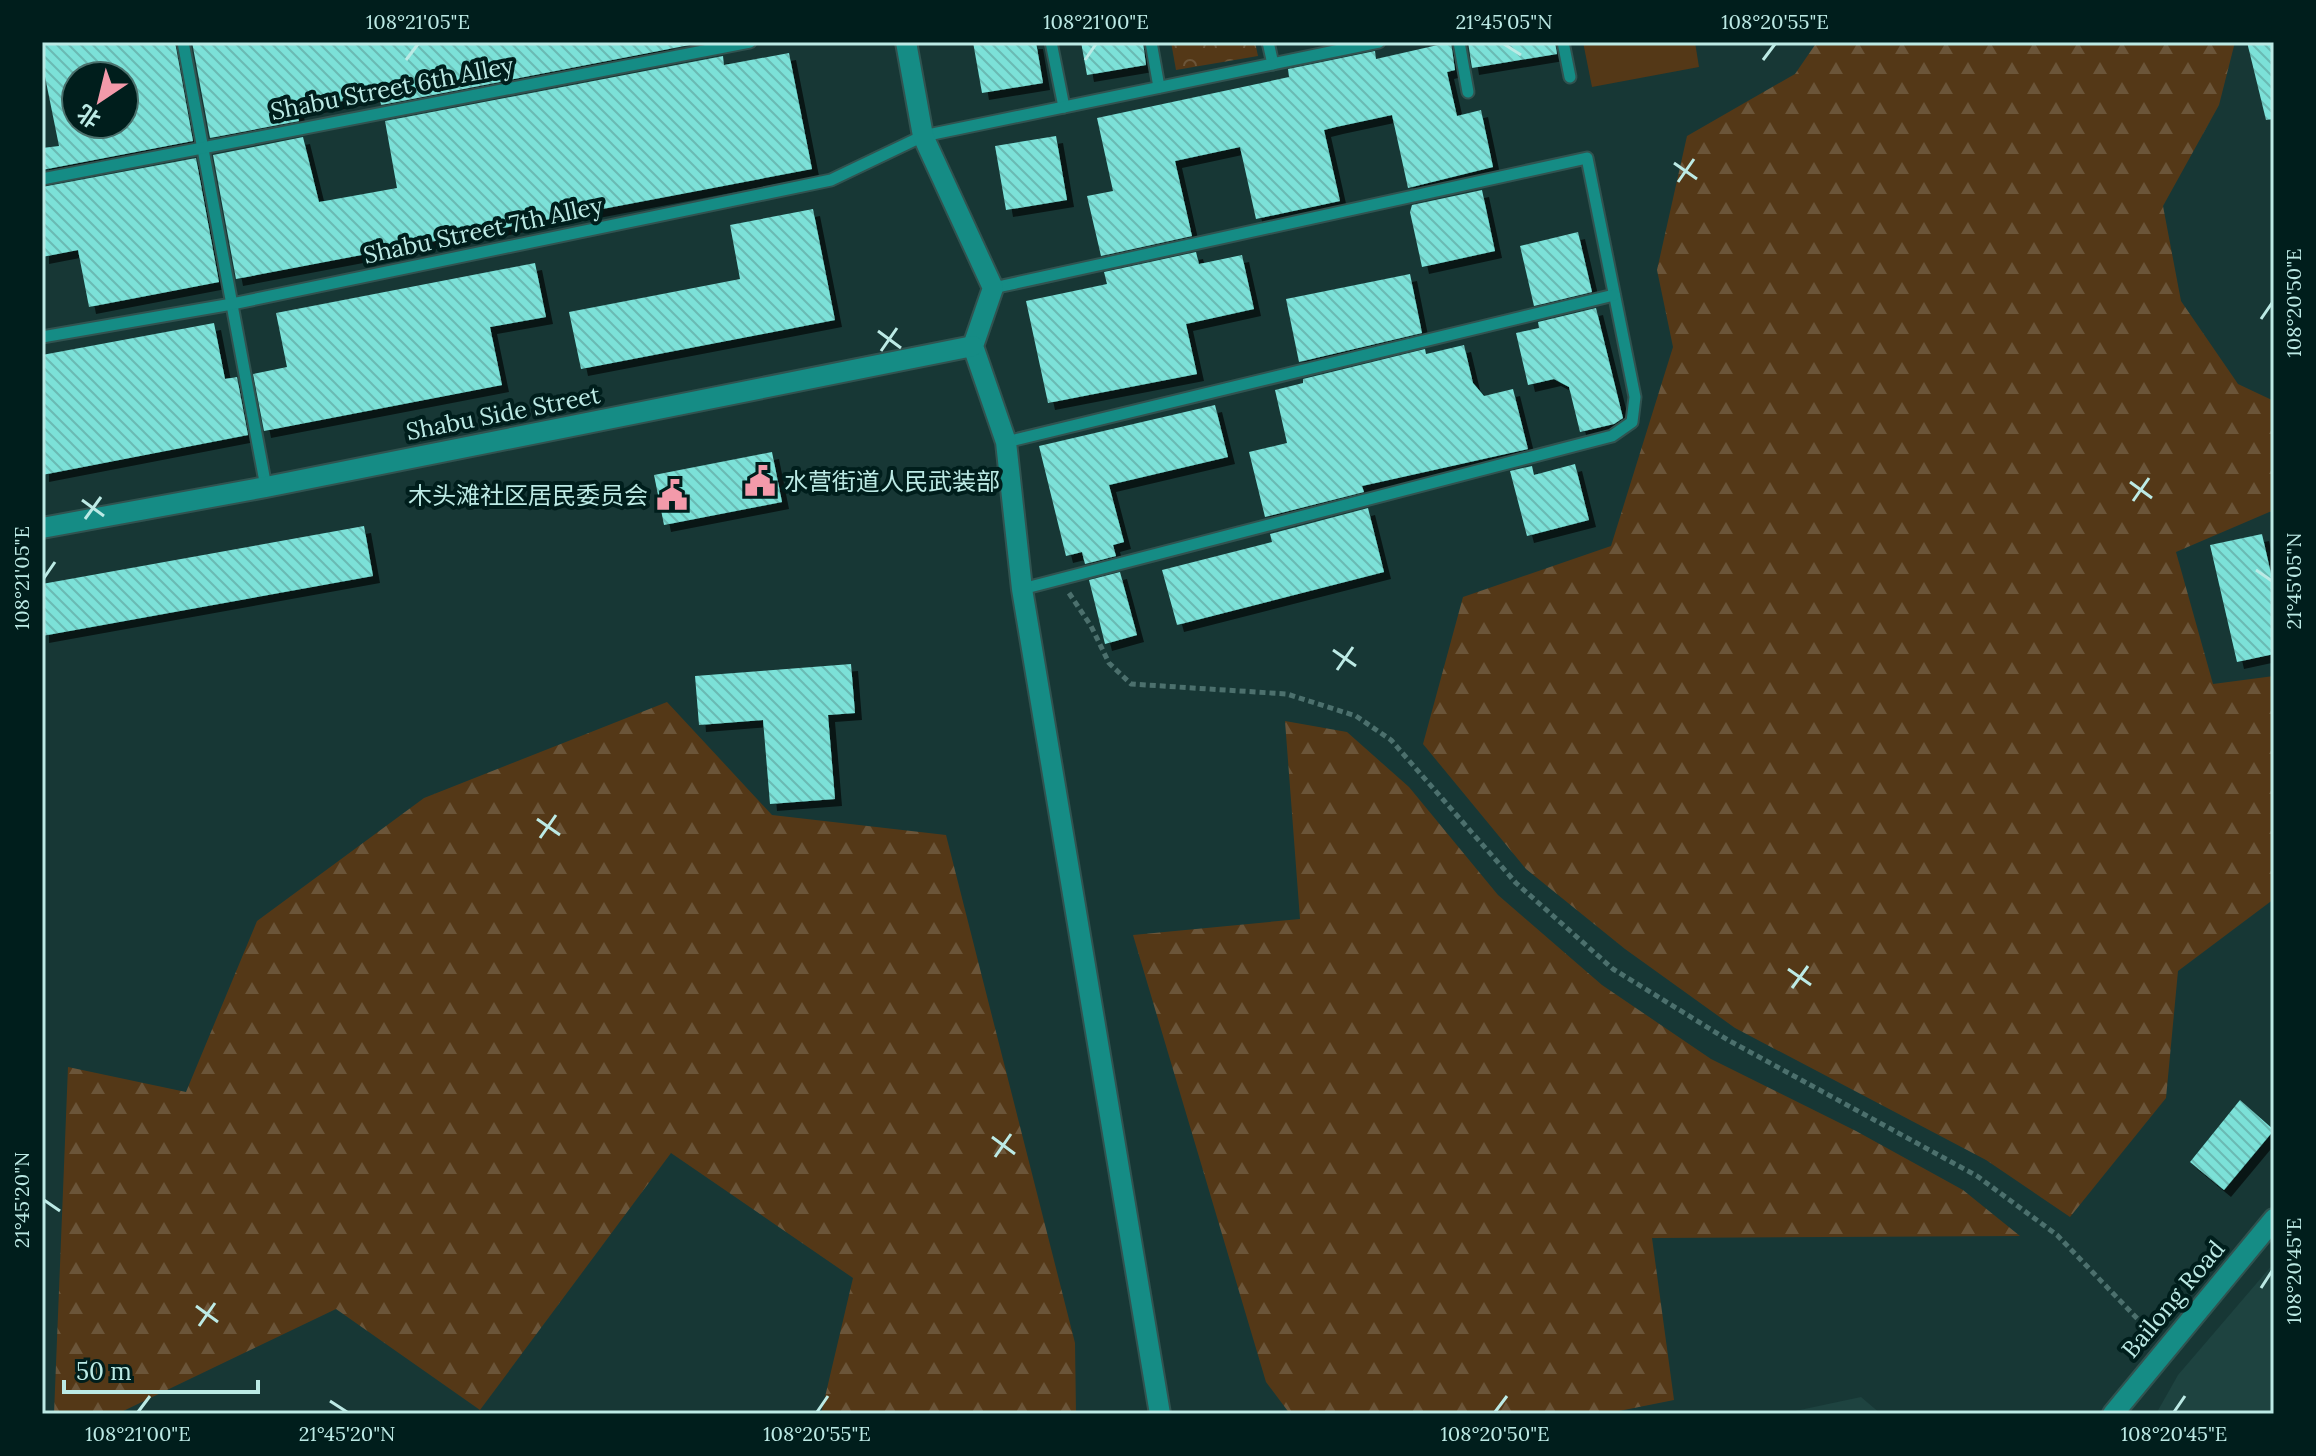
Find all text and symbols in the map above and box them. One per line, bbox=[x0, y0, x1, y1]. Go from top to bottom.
text: 108°21'05"E bbox=[366, 9, 470, 34]
text: 108°21'00"E bbox=[1043, 9, 1149, 34]
text: 21°45'05"N bbox=[1456, 9, 1552, 34]
text: 108°20'55"E bbox=[1721, 9, 1829, 34]
street label: Shabu Street 6th Alley bbox=[268, 49, 516, 127]
north arrow bbox=[60, 60, 140, 140]
text: 北 bbox=[71, 99, 106, 134]
street label: Shabu Street 7th Alley bbox=[360, 189, 606, 271]
text: 108°20'50"E bbox=[2281, 248, 2306, 358]
street label: Shabu Side Street bbox=[403, 379, 603, 447]
public building icon: 水营街道人民武装部 bbox=[743, 464, 777, 498]
place label: 水营街道人民武装部 bbox=[784, 466, 1000, 497]
public building icon: 木头滩社区居民委员会 bbox=[655, 478, 689, 512]
place label: 木头滩社区居民委员会 bbox=[408, 480, 648, 511]
text: 108°21'05"E bbox=[9, 526, 34, 630]
text: 21°45'05"N bbox=[2281, 533, 2306, 629]
text: 21°45'20"N bbox=[9, 1152, 34, 1248]
text: 108°20'45"E bbox=[2281, 1218, 2306, 1324]
street label: Bailong Road bbox=[2115, 1234, 2231, 1364]
scale bar bbox=[64, 1344, 258, 1394]
text: 50 m bbox=[76, 1356, 132, 1387]
text: 108°21'00"E bbox=[85, 1421, 191, 1446]
text: 21°45'20"N bbox=[299, 1421, 395, 1446]
text: 108°20'55"E bbox=[763, 1421, 871, 1446]
text: 108°20'50"E bbox=[1440, 1421, 1550, 1446]
text: 108°20'45"E bbox=[2121, 1421, 2227, 1446]

